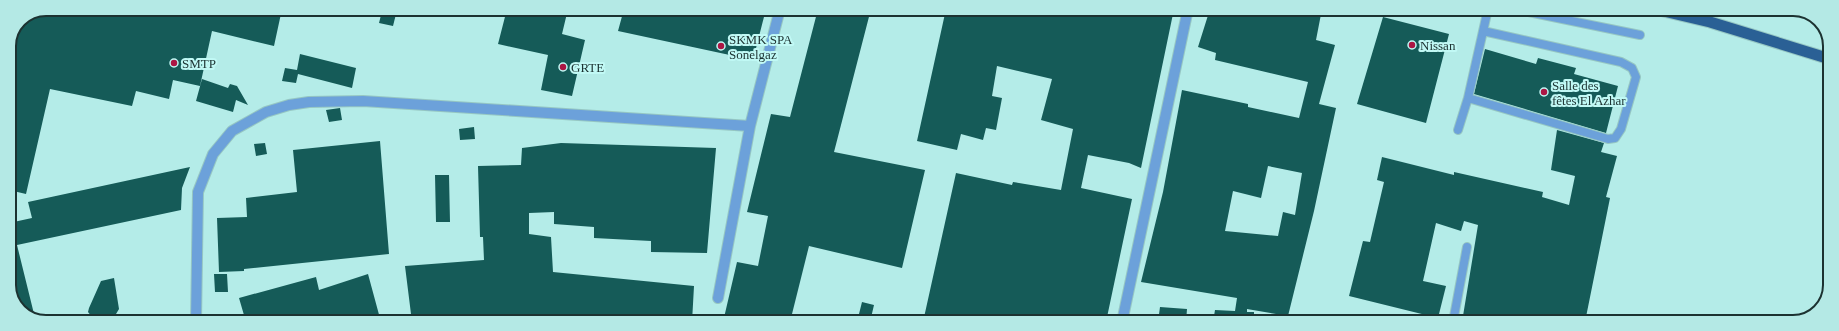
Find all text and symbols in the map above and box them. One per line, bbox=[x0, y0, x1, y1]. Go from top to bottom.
place label: SKMK SPA Sonelgaz bbox=[729, 32, 793, 62]
place label: Nissan bbox=[1420, 38, 1456, 53]
marker: Nissan bbox=[1407, 40, 1417, 50]
marker: SKMK SPA Sonelgaz bbox=[716, 41, 726, 51]
place label: SMTP bbox=[182, 56, 216, 71]
marker: SMTP bbox=[169, 58, 179, 68]
place label: GRTE bbox=[571, 60, 604, 75]
marker: GRTE bbox=[558, 62, 568, 72]
place label: Salle des fêtes El Azhar bbox=[1552, 78, 1626, 108]
marker: Salle des fêtes El Azhar bbox=[1539, 87, 1549, 97]

